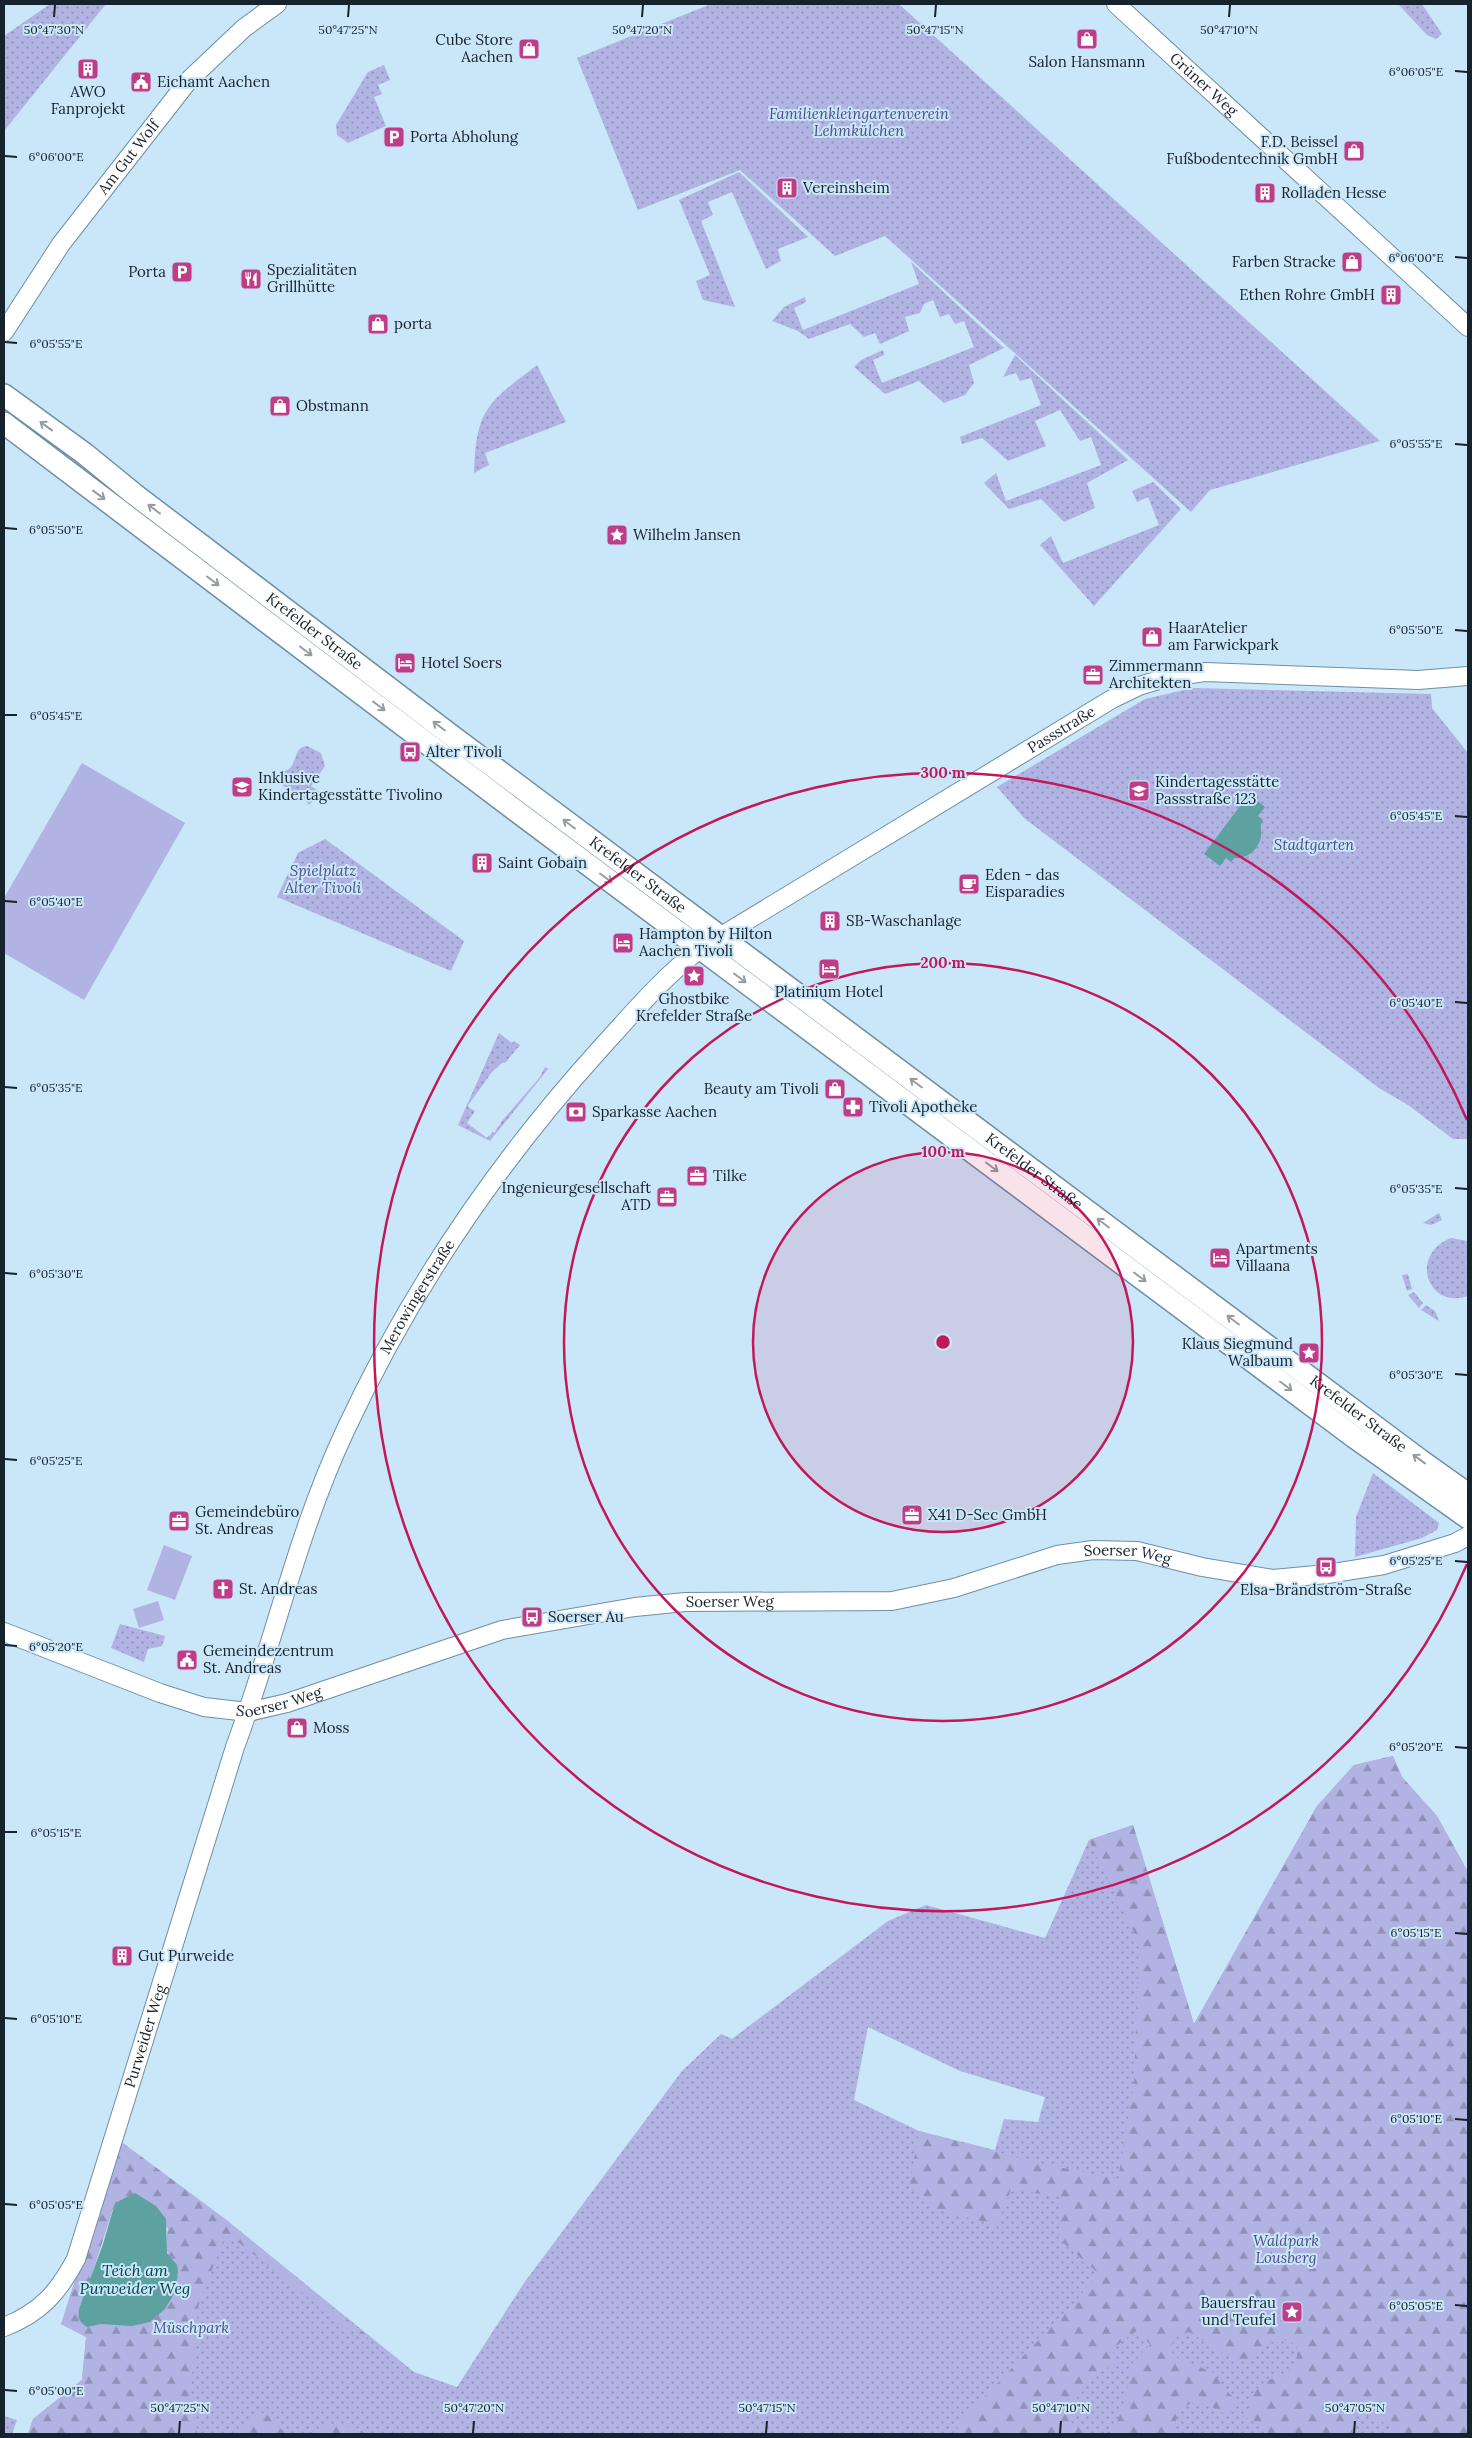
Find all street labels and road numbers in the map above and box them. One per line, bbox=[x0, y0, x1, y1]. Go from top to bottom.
street label: Grüner Weg bbox=[1166, 48, 1242, 120]
street label: Am Gut Wolf bbox=[93, 115, 164, 199]
street label: Krefelder Straße bbox=[263, 588, 367, 674]
street label: Passstraße bbox=[1024, 701, 1099, 757]
street label: Krefelder Straße bbox=[586, 832, 690, 917]
street label: Krefelder Straße bbox=[982, 1129, 1087, 1213]
street label: Merowingerstraße bbox=[375, 1236, 459, 1357]
street label: Krefelder Straße bbox=[1306, 1371, 1411, 1456]
street label: Soerser Weg bbox=[1082, 1540, 1174, 1568]
street label: Soerser Weg bbox=[686, 1592, 775, 1611]
street label: Soerser Weg bbox=[235, 1682, 325, 1722]
street label: Purweider Weg bbox=[120, 1981, 170, 2090]

